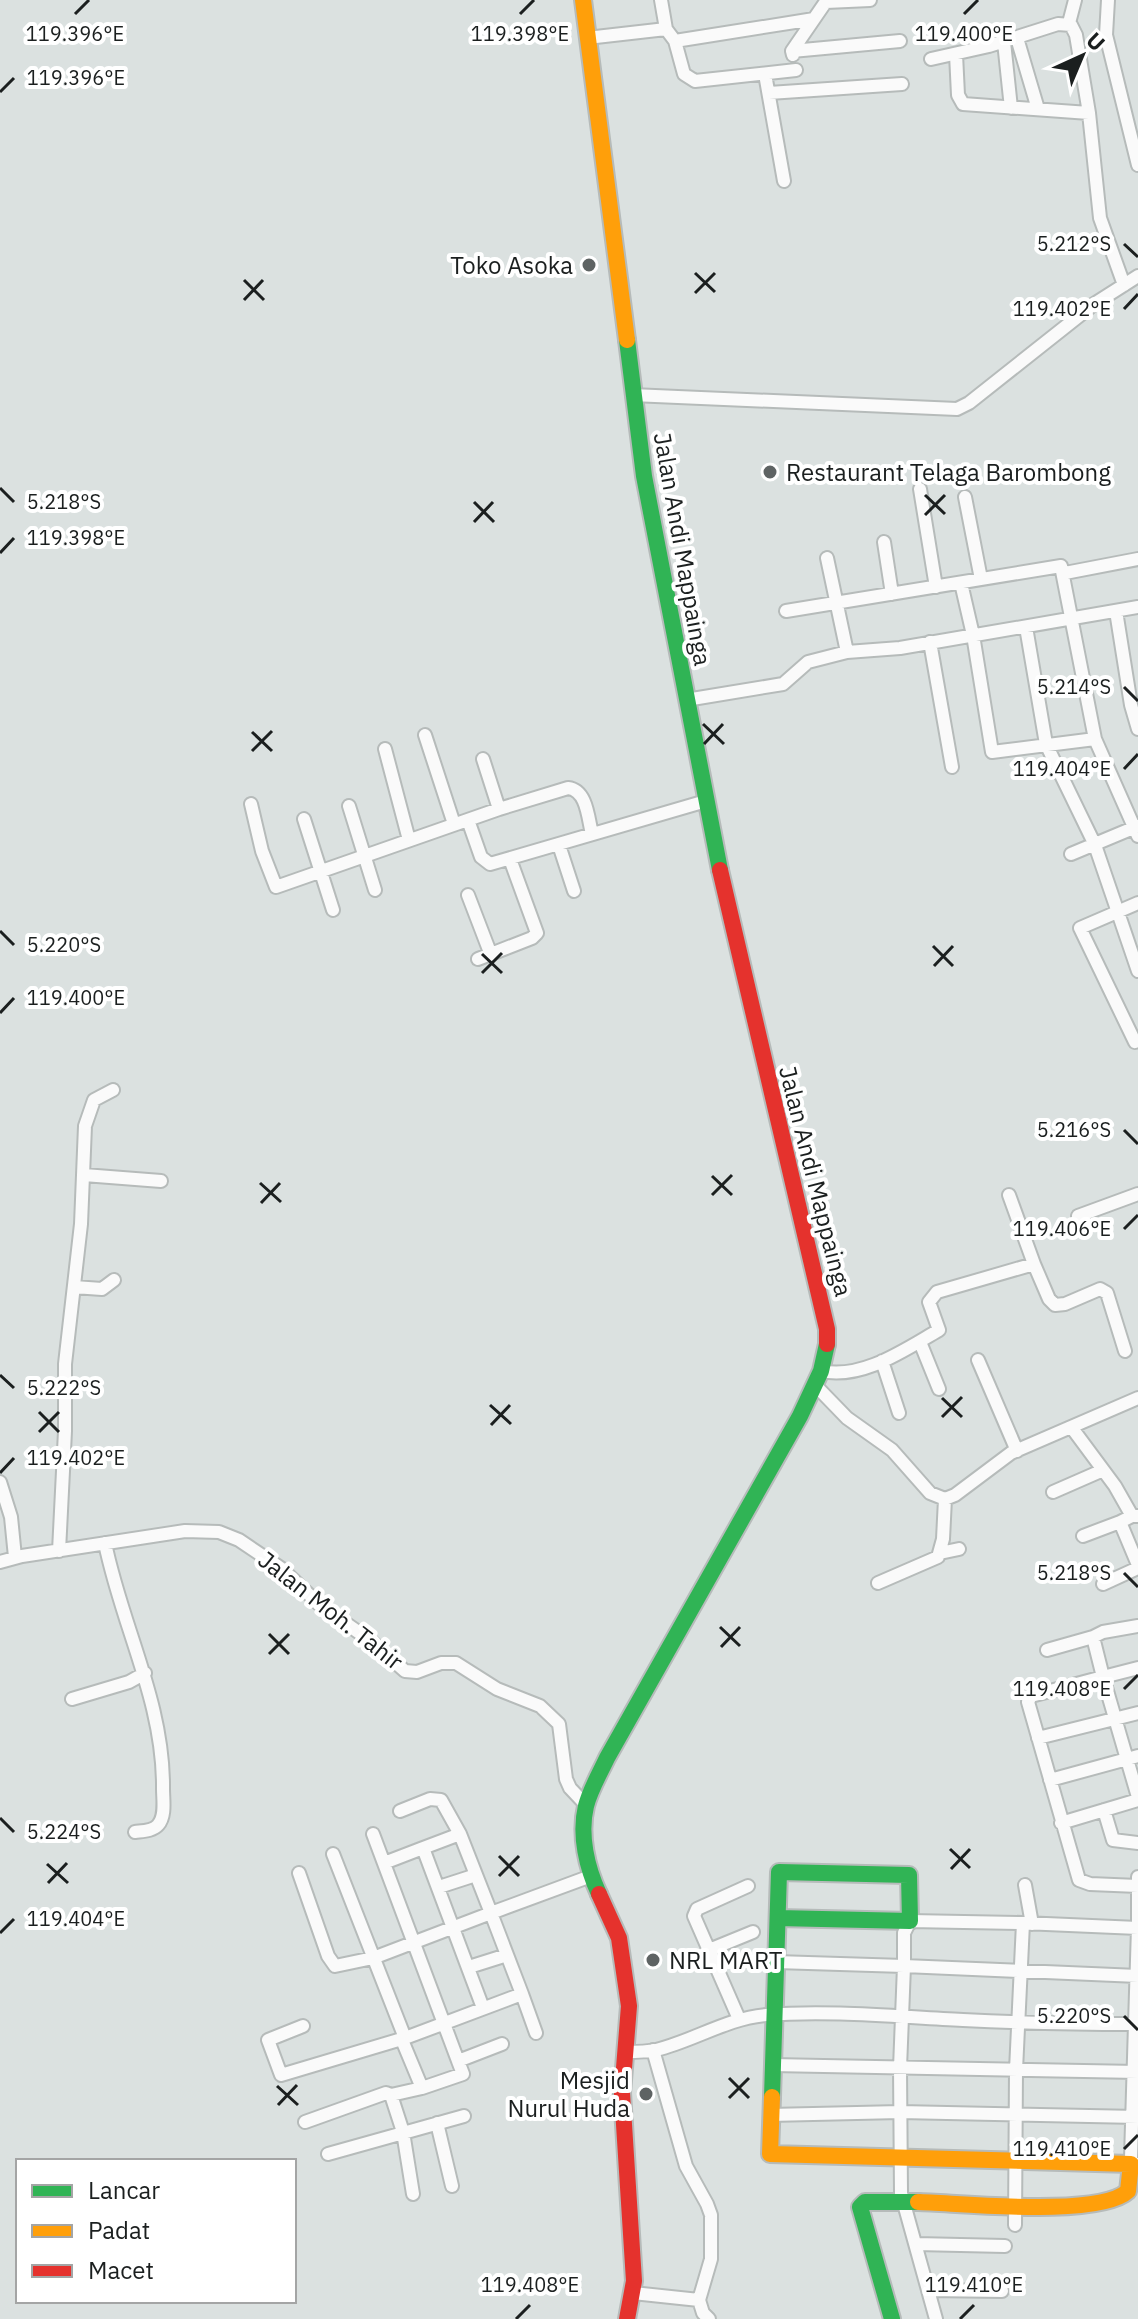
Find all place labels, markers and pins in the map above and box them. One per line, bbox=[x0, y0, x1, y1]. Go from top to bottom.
place label: Toko Asoka bbox=[450, 249, 573, 281]
marker: Toko Asoka bbox=[580, 256, 598, 274]
place label: Restaurant Telaga Barombong bbox=[786, 456, 1111, 488]
marker: Restaurant Telaga Barombong bbox=[761, 463, 779, 481]
place label: NRL MART bbox=[669, 1944, 783, 1976]
marker: NRL MART bbox=[644, 1951, 662, 1969]
place label: Mesjid Nurul Huda bbox=[507, 2064, 630, 2124]
marker: Mesjid Nurul Huda bbox=[637, 2085, 655, 2103]

